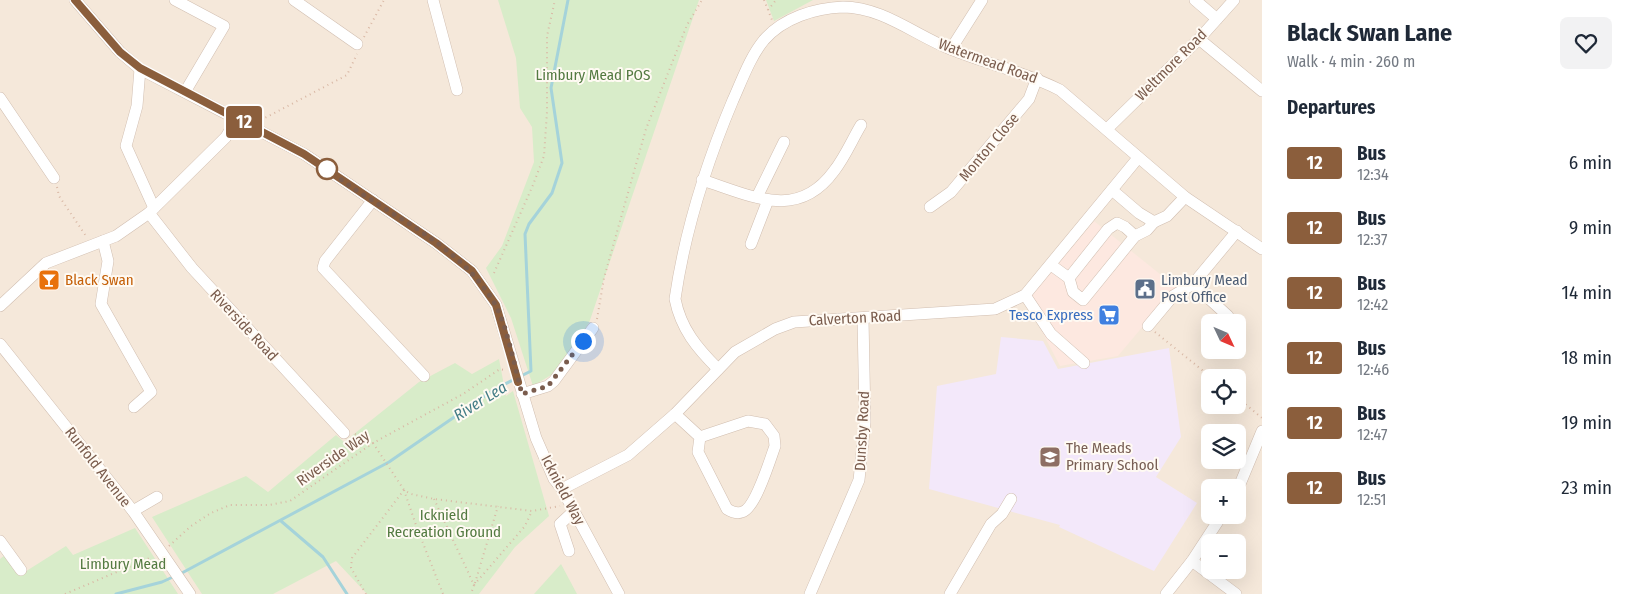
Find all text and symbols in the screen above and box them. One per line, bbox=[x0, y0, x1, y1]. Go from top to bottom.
button: heart bbox=[1560, 17, 1612, 69]
text: Black Swan Lane bbox=[1287, 19, 1452, 47]
street label: Weltmore Road bbox=[1132, 26, 1210, 104]
street label: Watermead Road bbox=[936, 35, 1040, 87]
text: Walk · 4 min · 260 m bbox=[1287, 52, 1415, 71]
park label: Limbury Mead POS bbox=[536, 66, 650, 84]
text: Departures bbox=[1287, 96, 1375, 119]
line badge: 12 bbox=[222, 106, 266, 138]
street label: Monton Close bbox=[955, 109, 1023, 185]
text: 12 bbox=[236, 111, 252, 133]
text: Bus bbox=[1357, 142, 1386, 165]
text: 6 min bbox=[1569, 151, 1612, 174]
text: 12 bbox=[1307, 152, 1322, 174]
unlabelled marker bbox=[316, 158, 338, 180]
text: 12:34 bbox=[1357, 165, 1389, 184]
text: Bus bbox=[1357, 207, 1386, 230]
text: 9 min bbox=[1569, 216, 1612, 239]
text: 12 bbox=[1307, 217, 1322, 239]
text: 12:37 bbox=[1357, 230, 1387, 249]
bar icon: Black Swan bbox=[37, 268, 61, 292]
place label: Black Swan bbox=[65, 271, 134, 289]
place label: Limbury Mead Post Office bbox=[1161, 271, 1248, 306]
text: Bus bbox=[1357, 272, 1386, 295]
public building icon: Limbury Mead Post Office bbox=[1133, 277, 1157, 301]
text: 14 min bbox=[1562, 281, 1612, 304]
text: 12 bbox=[1307, 282, 1322, 304]
street label: Riverside Road bbox=[206, 285, 282, 365]
text: 12:42 bbox=[1357, 295, 1388, 314]
supermarket icon: Tesco Express bbox=[1097, 303, 1121, 327]
place label: Tesco Express bbox=[1009, 306, 1093, 324]
street label: Calverton Road bbox=[808, 307, 902, 329]
north arrow bbox=[1201, 314, 1246, 359]
map controls bbox=[1201, 314, 1246, 579]
your location bbox=[571, 329, 596, 354]
text: Bus bbox=[1357, 337, 1386, 360]
text: 18 min bbox=[1561, 346, 1612, 369]
text: 12 bbox=[1307, 347, 1322, 369]
text: 12:46 bbox=[1357, 360, 1389, 379]
button: locate bbox=[1201, 369, 1246, 414]
water label: River Lea bbox=[450, 377, 510, 425]
street label: Dunsby Road bbox=[851, 391, 873, 471]
text: Bus bbox=[1357, 402, 1386, 425]
text: 19 min bbox=[1561, 411, 1612, 434]
text: 12 bbox=[1307, 412, 1322, 434]
street label: Runfold Avenue bbox=[61, 423, 135, 511]
button: layers bbox=[1201, 424, 1246, 469]
text: 12:47 bbox=[1357, 425, 1388, 444]
street label: Riverside Way bbox=[293, 426, 373, 490]
place label: The Meads Primary School bbox=[1066, 439, 1158, 474]
school or university icon: The Meads Primary School bbox=[1038, 445, 1062, 469]
street label: Icknield Way bbox=[537, 452, 589, 528]
text: Bus bbox=[1357, 467, 1386, 490]
text: 23 min bbox=[1561, 476, 1612, 499]
text: 12 bbox=[1307, 477, 1322, 499]
button: + bbox=[1201, 479, 1246, 524]
text: 12:51 bbox=[1357, 490, 1387, 509]
park label: Icknield Recreation Ground bbox=[387, 506, 501, 541]
button: − bbox=[1201, 534, 1246, 579]
park label: Limbury Mead bbox=[80, 555, 166, 573]

